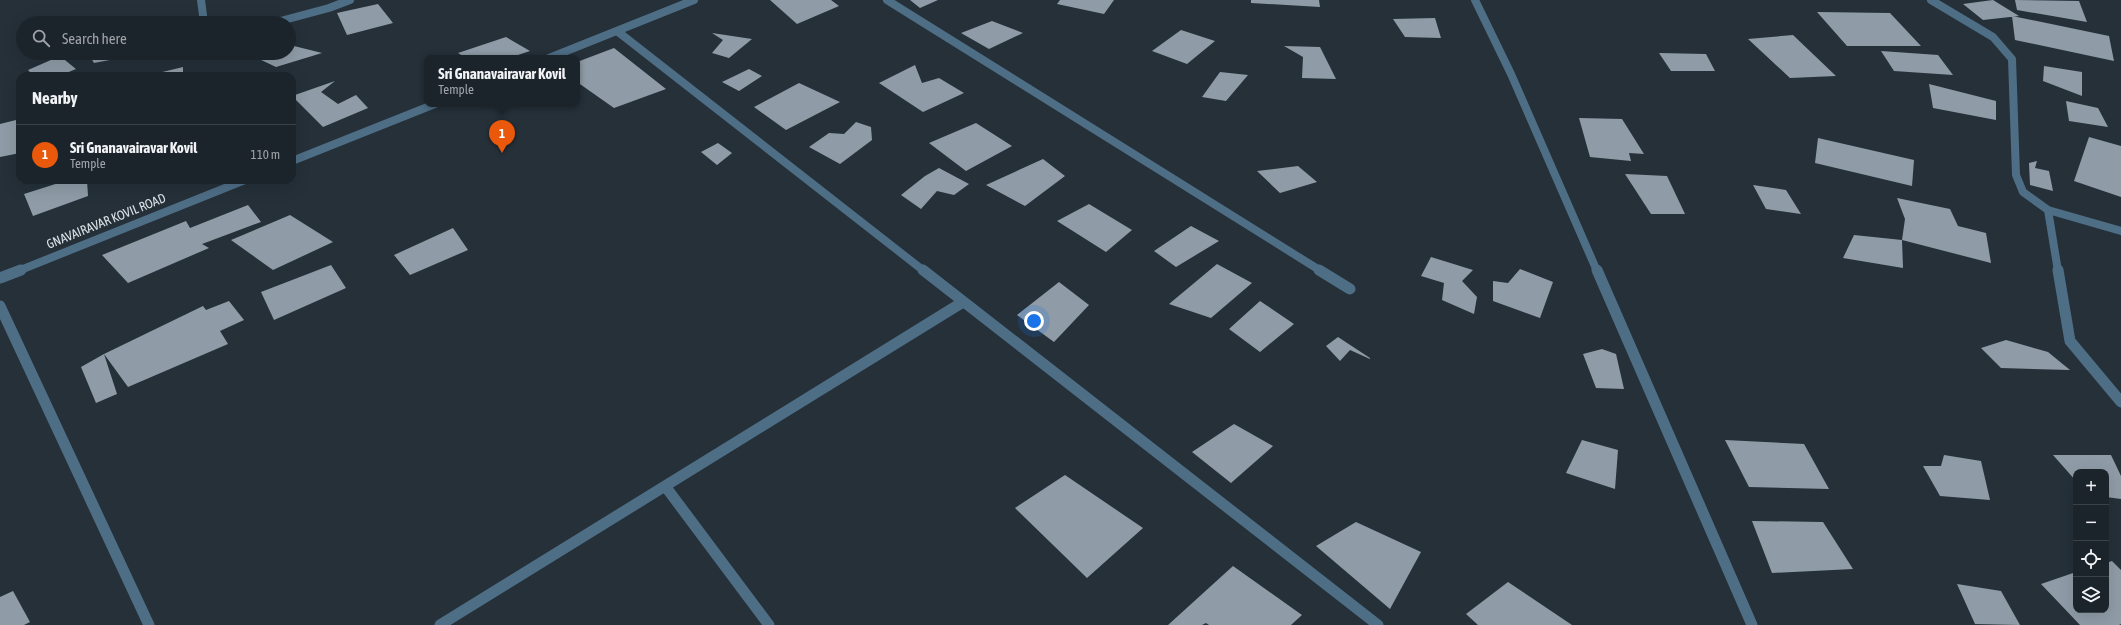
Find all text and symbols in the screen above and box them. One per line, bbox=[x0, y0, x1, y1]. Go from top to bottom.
search box bbox=[16, 16, 296, 60]
icon: search bbox=[30, 27, 52, 49]
text: Search here bbox=[62, 30, 127, 47]
popup bbox=[424, 55, 580, 107]
text: Sri Gnanavairavar Kovil bbox=[438, 65, 566, 82]
text: Temple bbox=[438, 82, 474, 97]
text: Nearby bbox=[32, 88, 78, 108]
pin: 1 bbox=[489, 120, 515, 153]
text: Sri Gnanavairavar Kovil bbox=[70, 139, 197, 156]
text: 1 bbox=[42, 147, 48, 162]
text: 110 m bbox=[251, 147, 280, 162]
text: Temple bbox=[70, 156, 106, 171]
street label: GNAVAIRAVAR KOVIL ROAD bbox=[44, 190, 168, 252]
your location bbox=[1024, 311, 1044, 331]
map controls bbox=[2073, 469, 2109, 613]
button: + bbox=[2073, 469, 2109, 505]
button: − bbox=[2073, 505, 2109, 541]
button: locate bbox=[2073, 541, 2109, 577]
button: layers bbox=[2073, 577, 2109, 613]

